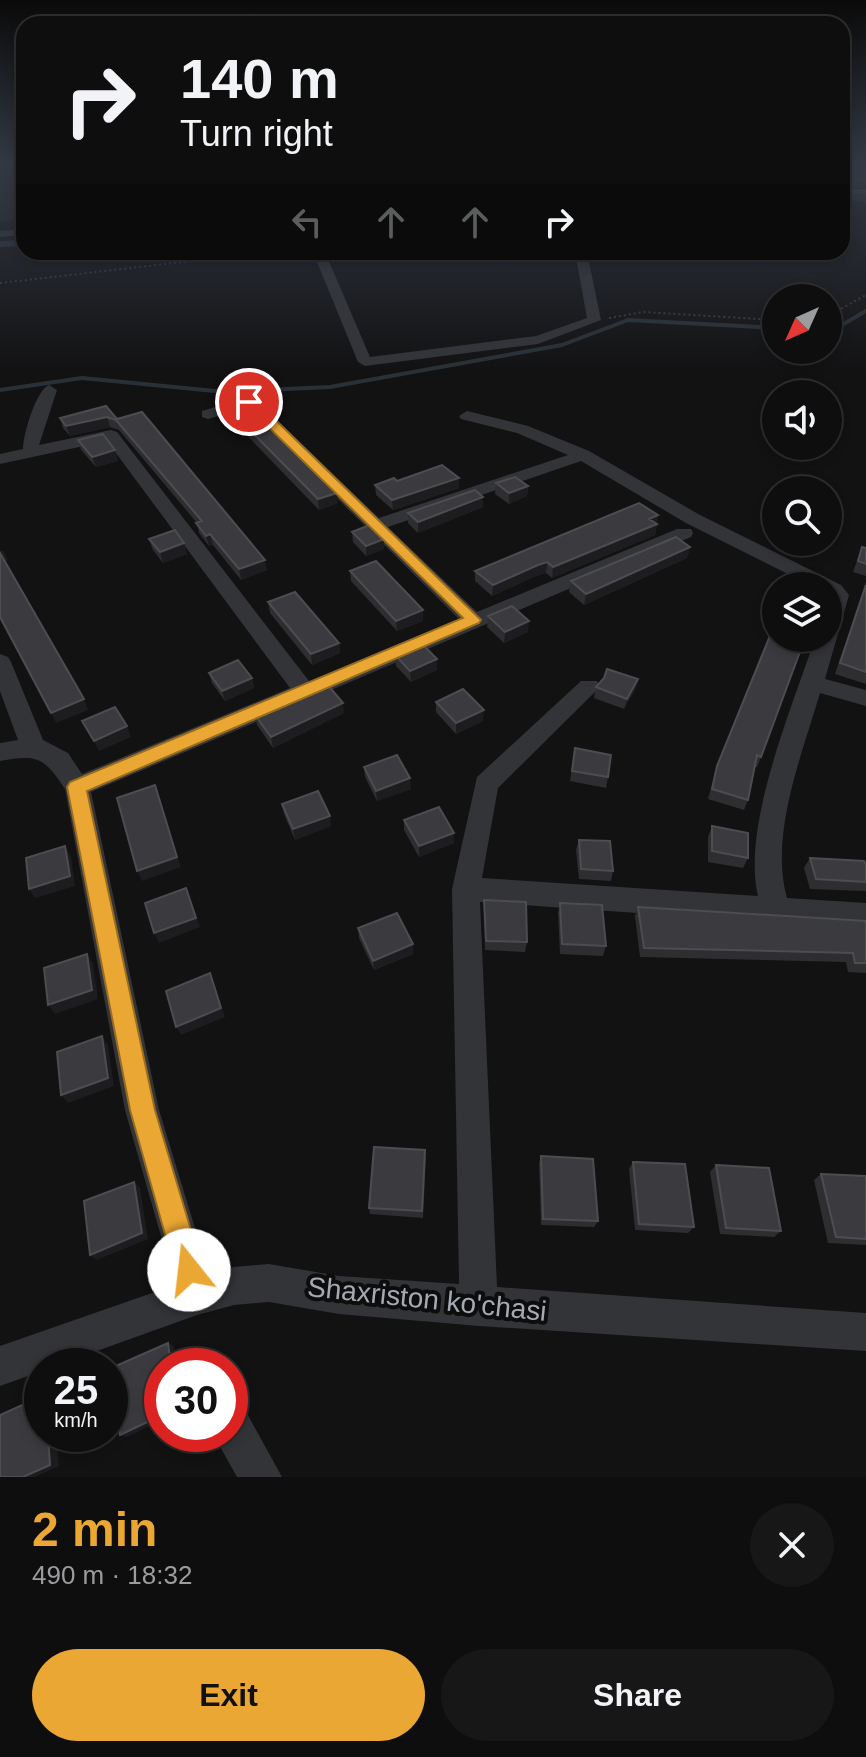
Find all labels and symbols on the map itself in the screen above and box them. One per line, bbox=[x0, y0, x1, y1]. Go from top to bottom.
north arrow bbox=[762, 284, 842, 364]
pin bbox=[215, 368, 283, 436]
position arrow bbox=[147, 1228, 231, 1312]
street label: Shaxriston ko'chasi bbox=[306, 1271, 548, 1327]
speed limit sign: 30 bbox=[144, 1348, 248, 1452]

